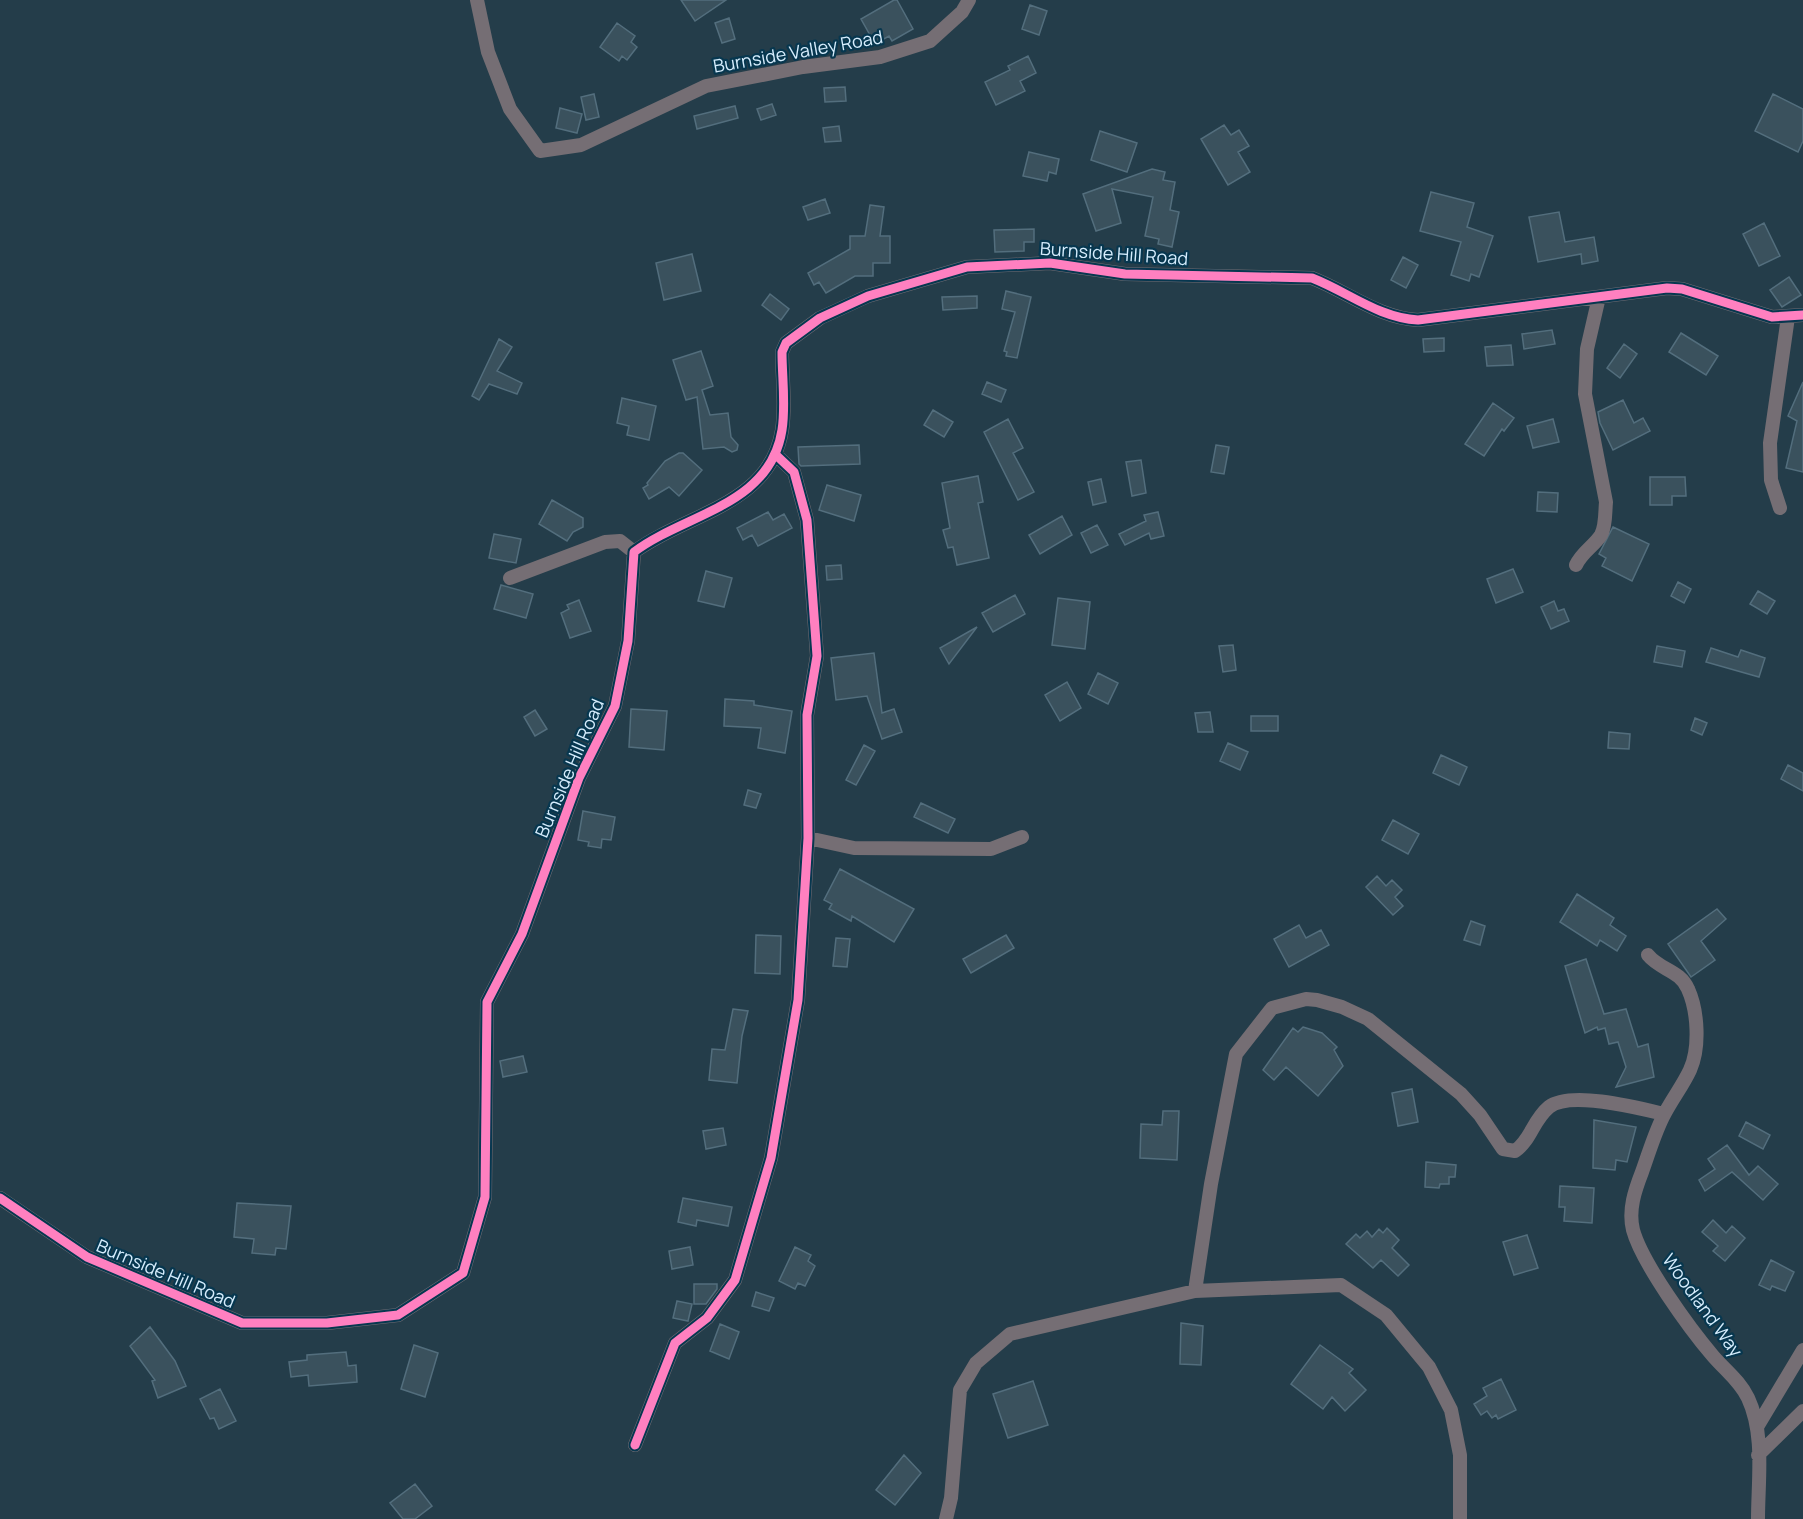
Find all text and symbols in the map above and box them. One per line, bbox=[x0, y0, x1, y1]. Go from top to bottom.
street label: Burnside Valley Road bbox=[711, 24, 885, 78]
street label: Burnside Hill Road bbox=[1039, 236, 1189, 270]
street label: Burnside Hill Road bbox=[529, 695, 609, 841]
street label: Burnside Hill Road bbox=[93, 1233, 239, 1313]
street label: Woodland Way bbox=[1657, 1249, 1749, 1362]

